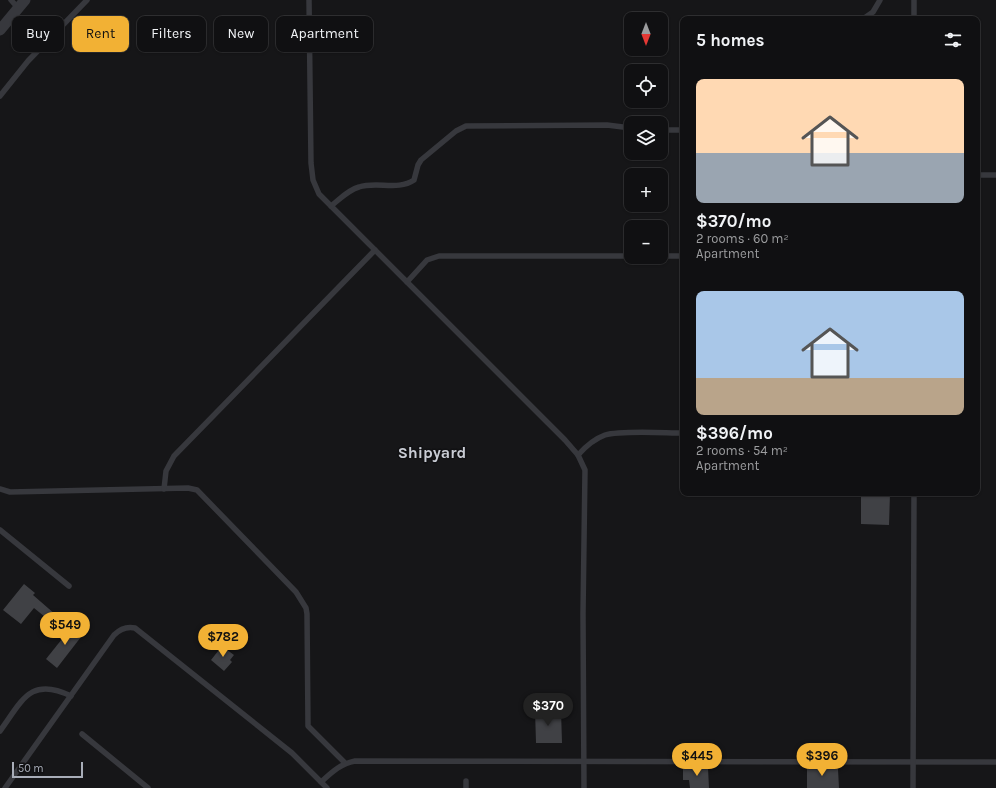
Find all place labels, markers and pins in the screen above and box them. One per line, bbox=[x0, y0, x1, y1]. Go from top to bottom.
pin: $549 bbox=[41, 612, 89, 646]
pin: $782 bbox=[199, 624, 247, 658]
pin: $370 bbox=[524, 693, 572, 727]
pin: $445 bbox=[673, 743, 721, 777]
pin: $396 bbox=[798, 743, 846, 777]

